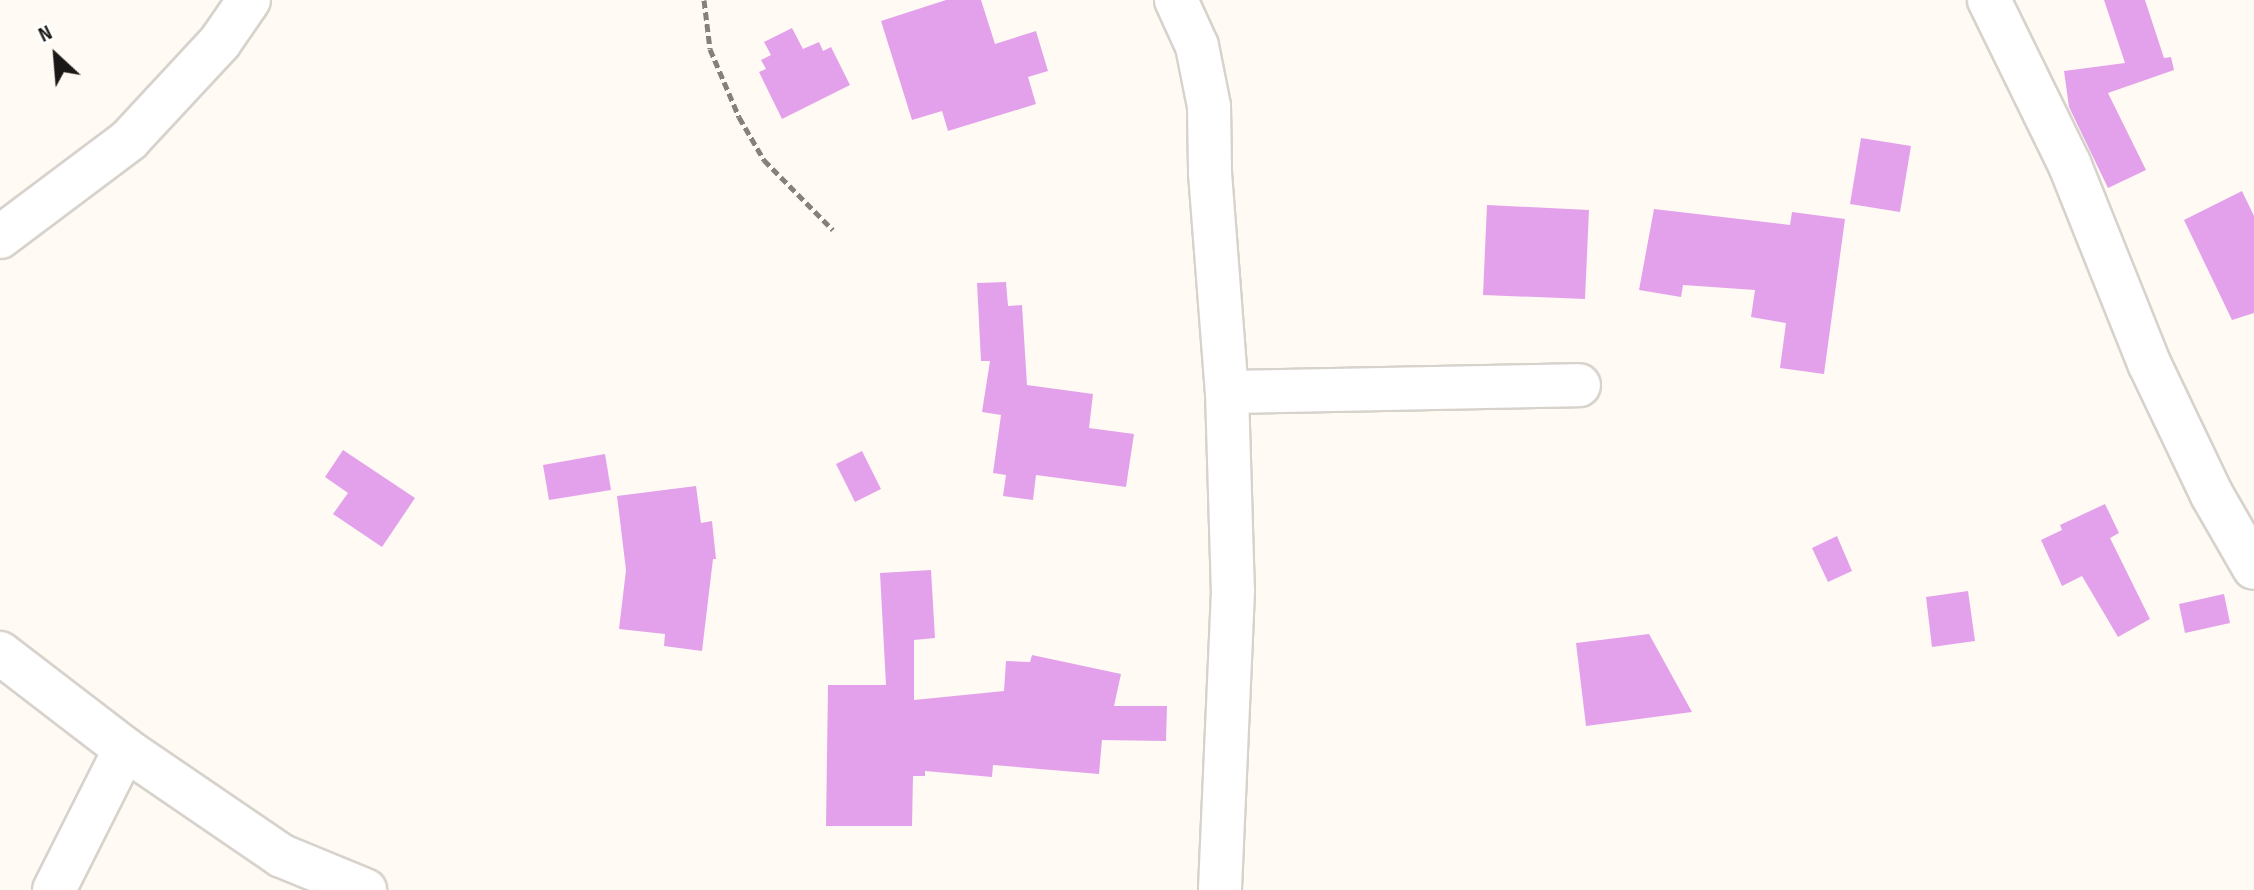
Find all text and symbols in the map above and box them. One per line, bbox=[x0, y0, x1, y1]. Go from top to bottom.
north arrow bbox=[16, 16, 96, 96]
text: N bbox=[34, 19, 56, 49]

